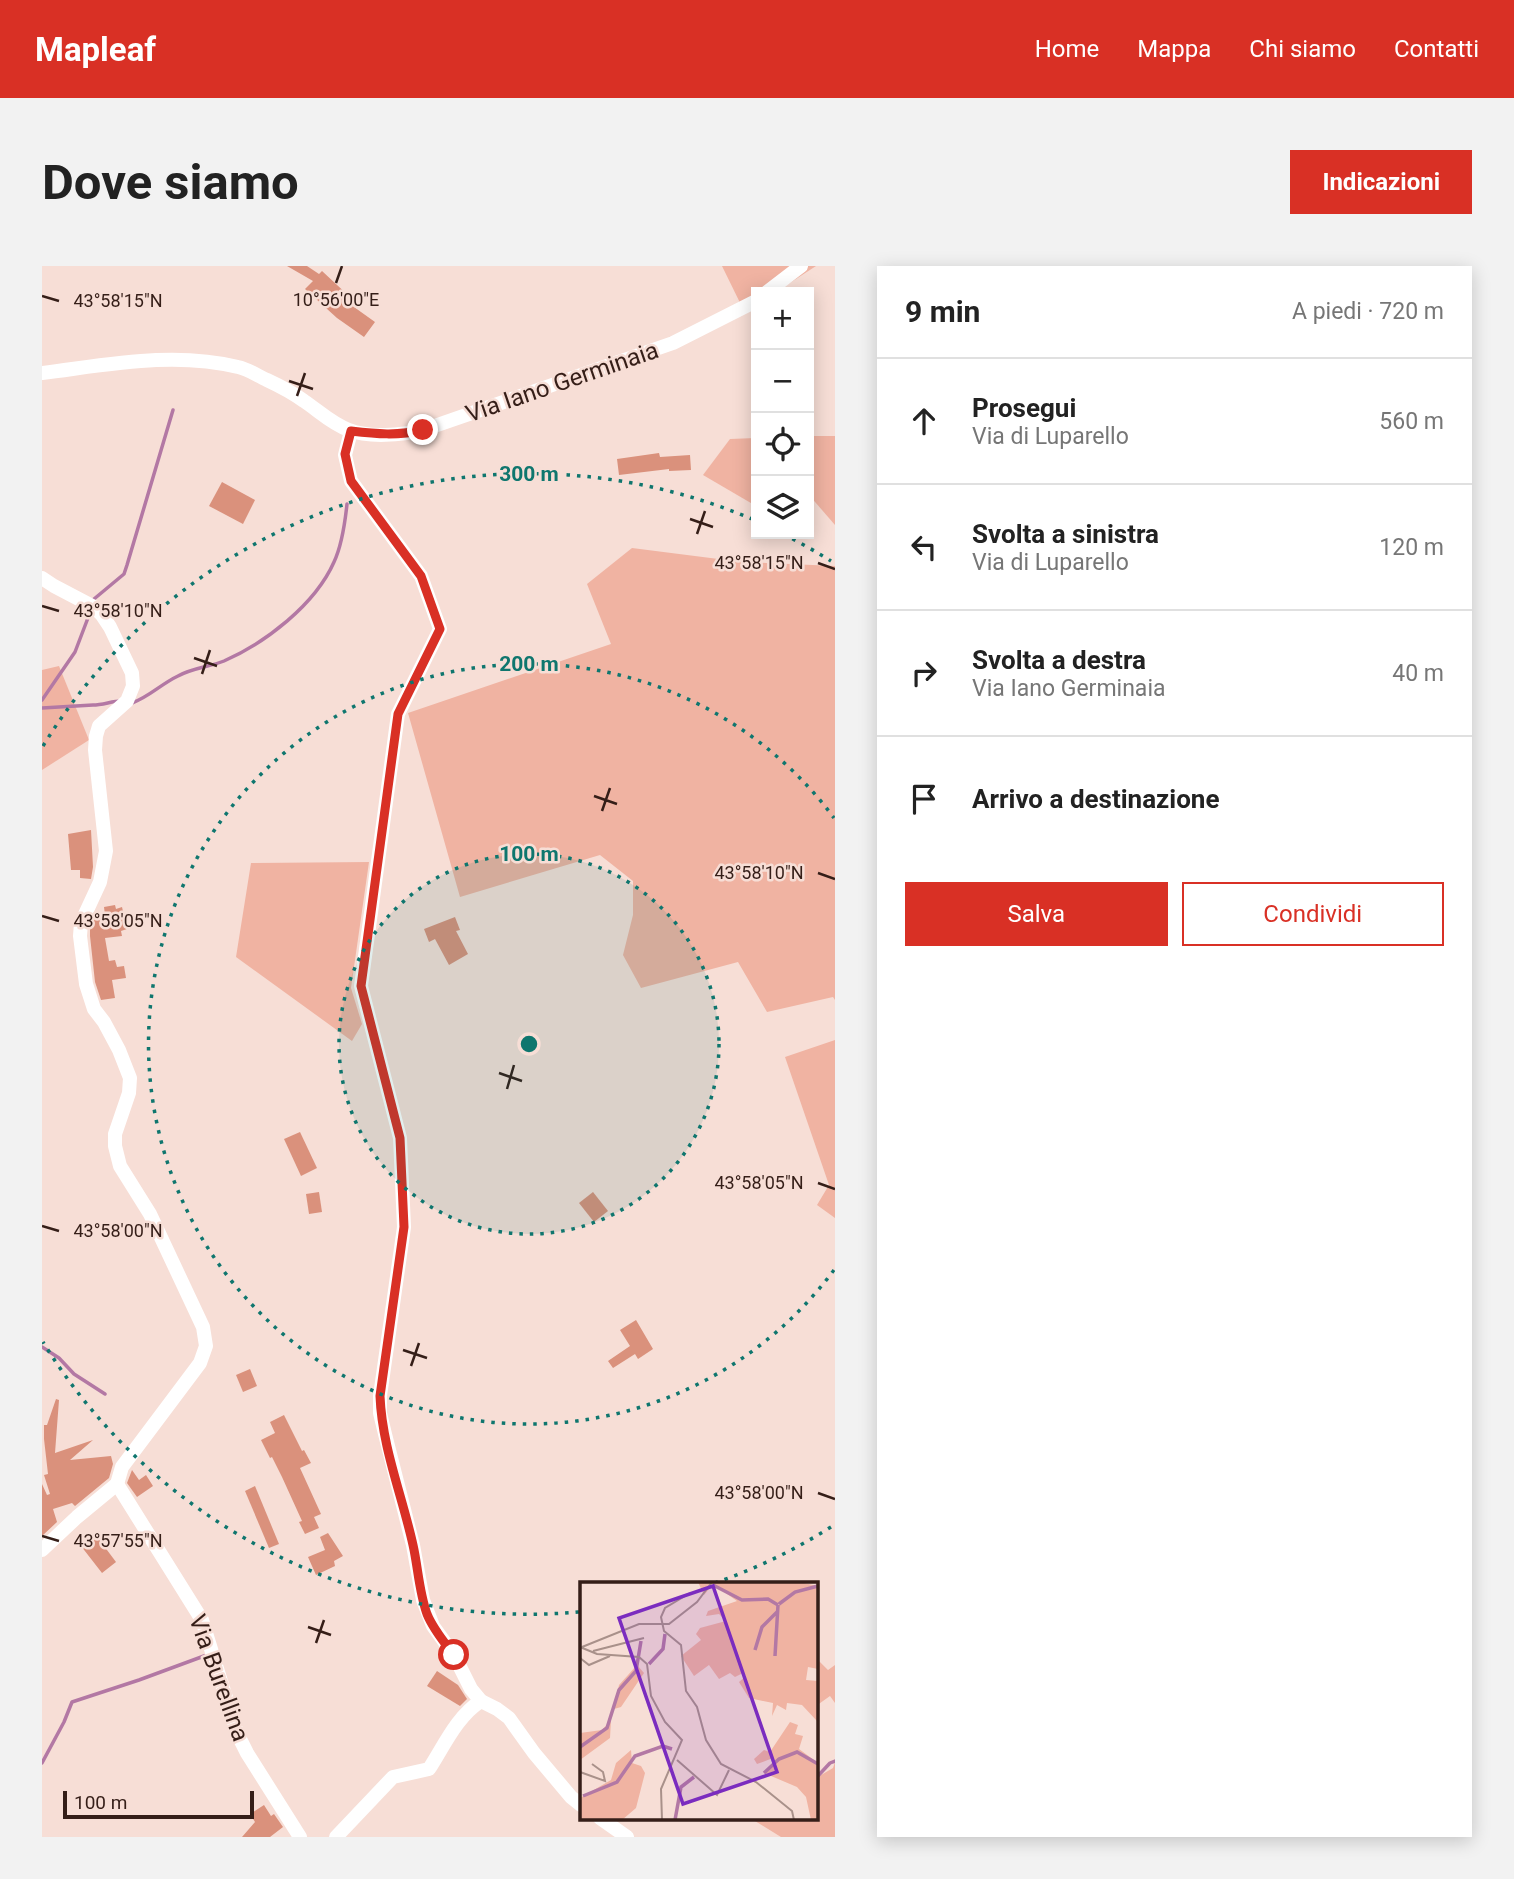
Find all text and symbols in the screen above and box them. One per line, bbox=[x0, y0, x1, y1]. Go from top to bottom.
text: Mapleaf bbox=[35, 30, 156, 69]
text: Home bbox=[1035, 35, 1099, 63]
text: Mappa bbox=[1137, 35, 1211, 63]
text: Chi siamo bbox=[1249, 35, 1356, 63]
text: Contatti bbox=[1394, 35, 1479, 63]
button: Indicazioni bbox=[1290, 150, 1472, 214]
text: Dove siamo bbox=[42, 154, 299, 211]
map controls bbox=[751, 287, 814, 539]
button: + bbox=[751, 287, 814, 350]
text: 10°56'00"E bbox=[293, 289, 379, 310]
text: 43°58'15"N bbox=[73, 290, 163, 311]
text: 9 min bbox=[905, 294, 980, 329]
text: A piedi · 720 m bbox=[1292, 298, 1444, 325]
street label: Via Iano Germinaia bbox=[462, 336, 662, 428]
button: − bbox=[751, 350, 814, 413]
text: Prosegui bbox=[972, 393, 1076, 423]
icon: ahead bbox=[905, 402, 943, 440]
text: 560 m bbox=[1379, 408, 1444, 435]
button: locate bbox=[751, 413, 814, 476]
route end bbox=[407, 414, 438, 445]
text: Via di Luparello bbox=[972, 423, 1129, 450]
text: 300 m bbox=[499, 462, 559, 486]
button: layers bbox=[751, 476, 814, 539]
text: Svolta a sinistra bbox=[972, 519, 1159, 549]
icon: left bbox=[905, 528, 943, 566]
text: 120 m bbox=[1379, 534, 1444, 561]
text: Via di Luparello bbox=[972, 549, 1129, 576]
text: 43°58'15"N bbox=[714, 552, 804, 573]
text: 43°58'10"N bbox=[73, 600, 163, 621]
text: Svolta a destra bbox=[972, 645, 1146, 675]
text: 200 m bbox=[499, 652, 559, 676]
icon: right bbox=[905, 654, 943, 692]
text: 40 m bbox=[1392, 660, 1444, 687]
text: Via Iano Germinaia bbox=[972, 675, 1165, 702]
icon: arrive bbox=[905, 780, 943, 818]
text: Arrivo a destinazione bbox=[972, 784, 1219, 814]
text: 100 m bbox=[499, 842, 559, 866]
text: 43°58'10"N bbox=[714, 862, 804, 883]
button: Salva bbox=[905, 882, 1168, 946]
button: Condividi bbox=[1182, 882, 1444, 946]
text: 43°58'05"N bbox=[73, 910, 163, 931]
centre of rings bbox=[517, 1032, 541, 1056]
text: 43°58'05"N bbox=[714, 1172, 804, 1193]
text: 43°58'00"N bbox=[73, 1220, 163, 1241]
text: 43°58'00"N bbox=[714, 1482, 804, 1503]
text: 43°57'55"N bbox=[73, 1530, 163, 1551]
inset map bbox=[580, 1582, 818, 1820]
street label: Via Burellina bbox=[183, 1611, 255, 1745]
route start bbox=[438, 1639, 469, 1670]
scale bar bbox=[63, 1788, 254, 1820]
text: 100 m bbox=[74, 1791, 127, 1814]

